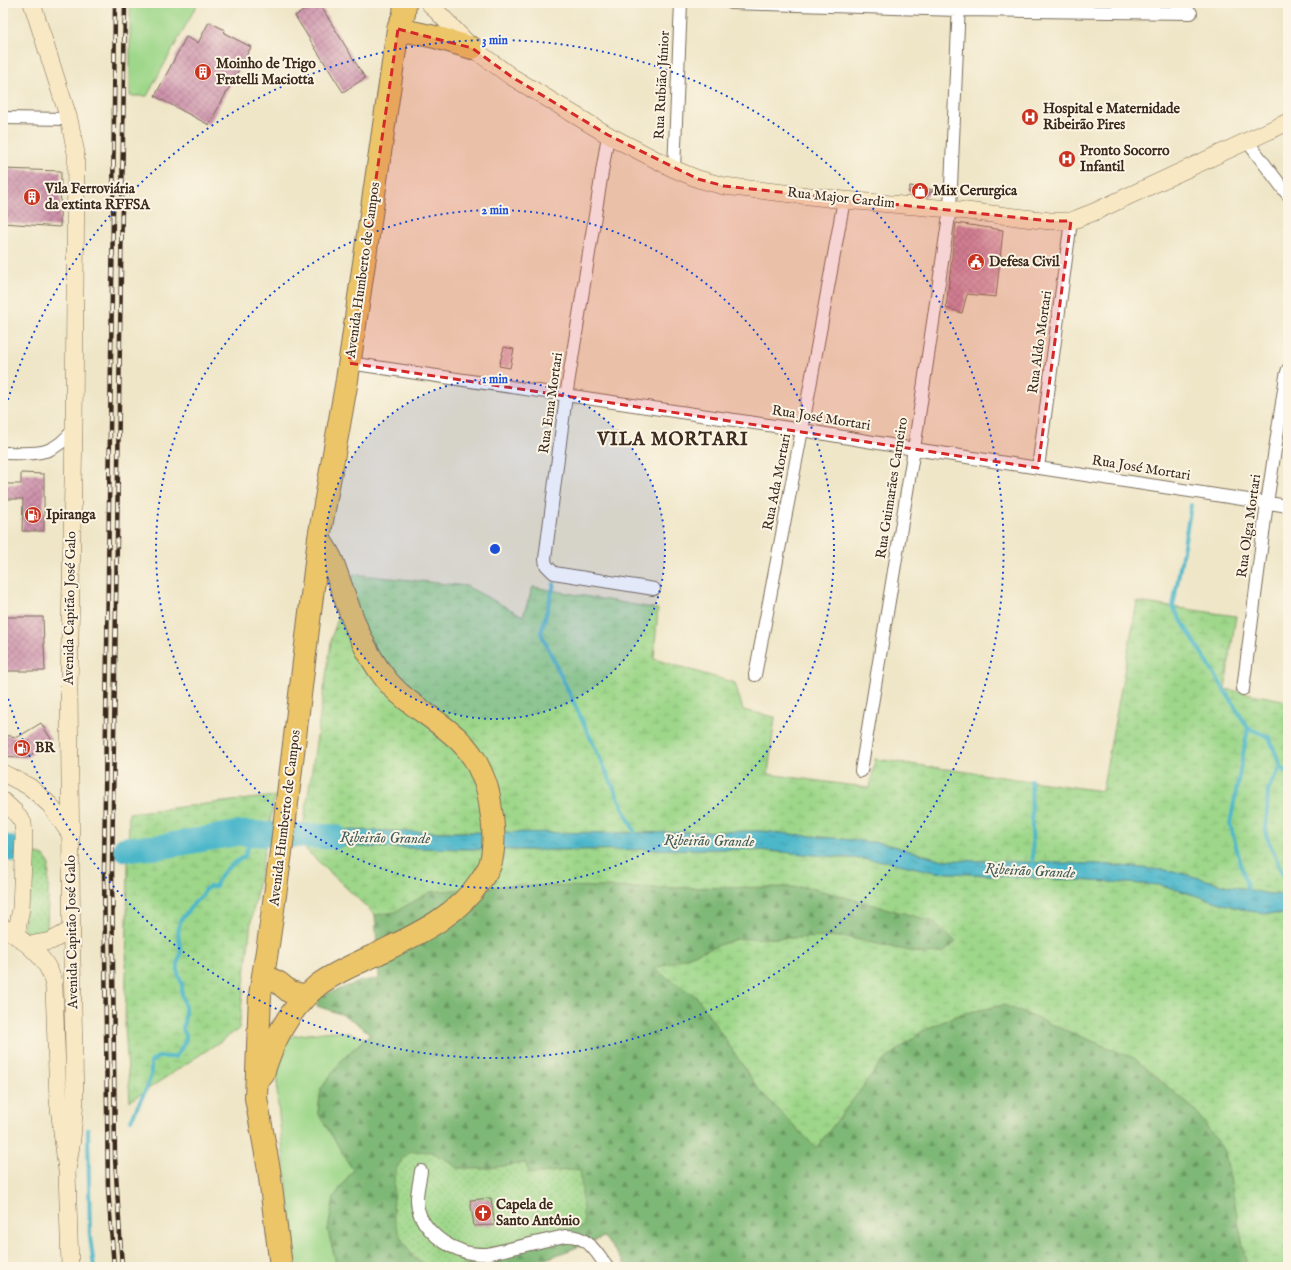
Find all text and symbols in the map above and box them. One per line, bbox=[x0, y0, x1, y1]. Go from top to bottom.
street label: Rua Rubião Júnior bbox=[650, 30, 674, 140]
text: 3 min bbox=[482, 33, 509, 48]
place label: Moinho de Trigo Fratelli Maciotta bbox=[216, 55, 316, 89]
building icon: Moinho de Trigo Fratelli Maciotta bbox=[193, 62, 213, 82]
place label: Hospital e Maternidade Ribeirão Pires bbox=[1043, 100, 1180, 134]
hospital icon: Hospital e Maternidade Ribeirão Pires bbox=[1020, 107, 1040, 127]
place label: Pronto Socorro Infantil bbox=[1080, 142, 1170, 176]
hospital icon: Pronto Socorro Infantil bbox=[1057, 149, 1077, 169]
place label: Vila Ferroviária da extinta RFFSA bbox=[44, 180, 151, 214]
street label: Avenida Humberto de Campos bbox=[342, 181, 384, 360]
shop icon: Mix Cerurgica bbox=[910, 181, 930, 201]
place label: Mix Cerurgica bbox=[933, 182, 1018, 200]
street label: Rua Major Cardim bbox=[786, 183, 896, 213]
building icon: Vila Ferroviária da extinta RFFSA bbox=[22, 187, 42, 207]
text: 2 min bbox=[481, 203, 509, 218]
public building icon: Defesa Civil bbox=[966, 252, 986, 272]
place label: Defesa Civil bbox=[989, 253, 1061, 271]
street label: Rua Aldo Mortari bbox=[1024, 289, 1056, 395]
street label: Rua Ema Mortari bbox=[535, 351, 567, 455]
text: 1 min bbox=[482, 372, 509, 387]
street label: Rua José Mortari bbox=[770, 401, 872, 435]
street label: Rua Guimarães Carneiro bbox=[872, 416, 912, 560]
district label: VILA MORTARI bbox=[596, 429, 749, 452]
street label: Rua Ada Mortari bbox=[759, 432, 795, 532]
street label: Rua José Mortari bbox=[1090, 451, 1192, 485]
street label: Rua Olga Mortari bbox=[1233, 473, 1265, 579]
fuel station icon: Ipiranga bbox=[23, 505, 43, 525]
place label: Ipiranga bbox=[46, 506, 96, 524]
street label: Avenida Capitão José Galo bbox=[60, 530, 80, 686]
centre of rings bbox=[488, 542, 502, 556]
street label: Avenida Humberto de Campos bbox=[265, 729, 305, 908]
fuel station icon: BR bbox=[12, 738, 32, 758]
place label: BR bbox=[35, 739, 56, 757]
water label: Ribeirão Grande bbox=[340, 828, 430, 848]
water label: Ribeirão Grande bbox=[664, 831, 754, 851]
street label: Avenida Capitão José Galo bbox=[62, 854, 82, 1010]
water label: Ribeirão Grande bbox=[984, 859, 1076, 883]
place label: Capela de Santo Antônio bbox=[496, 1196, 580, 1230]
church icon: Capela de Santo Antônio bbox=[473, 1203, 493, 1223]

